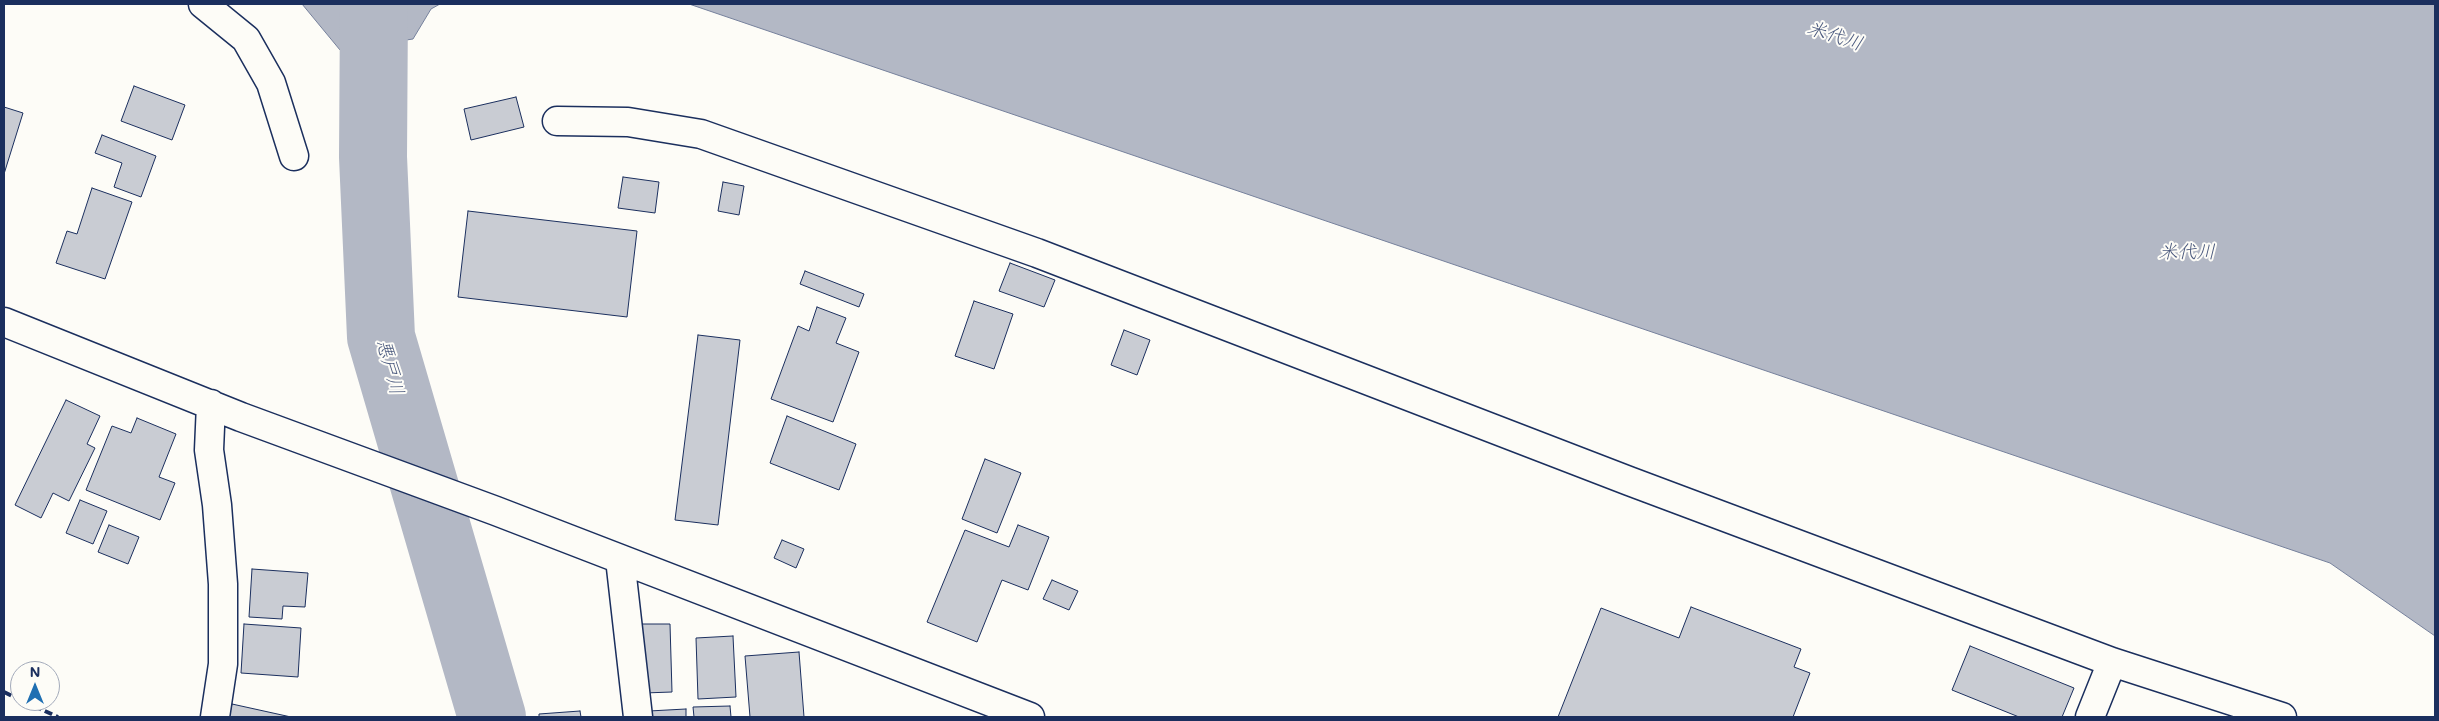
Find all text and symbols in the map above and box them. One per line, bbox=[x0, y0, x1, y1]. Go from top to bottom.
water label: 米代川 bbox=[1804, 16, 1866, 56]
water label: 米代川 bbox=[2159, 241, 2215, 263]
water label: 悪戸川 bbox=[372, 337, 408, 397]
north arrow bbox=[10, 661, 60, 711]
text: N bbox=[30, 662, 40, 681]

